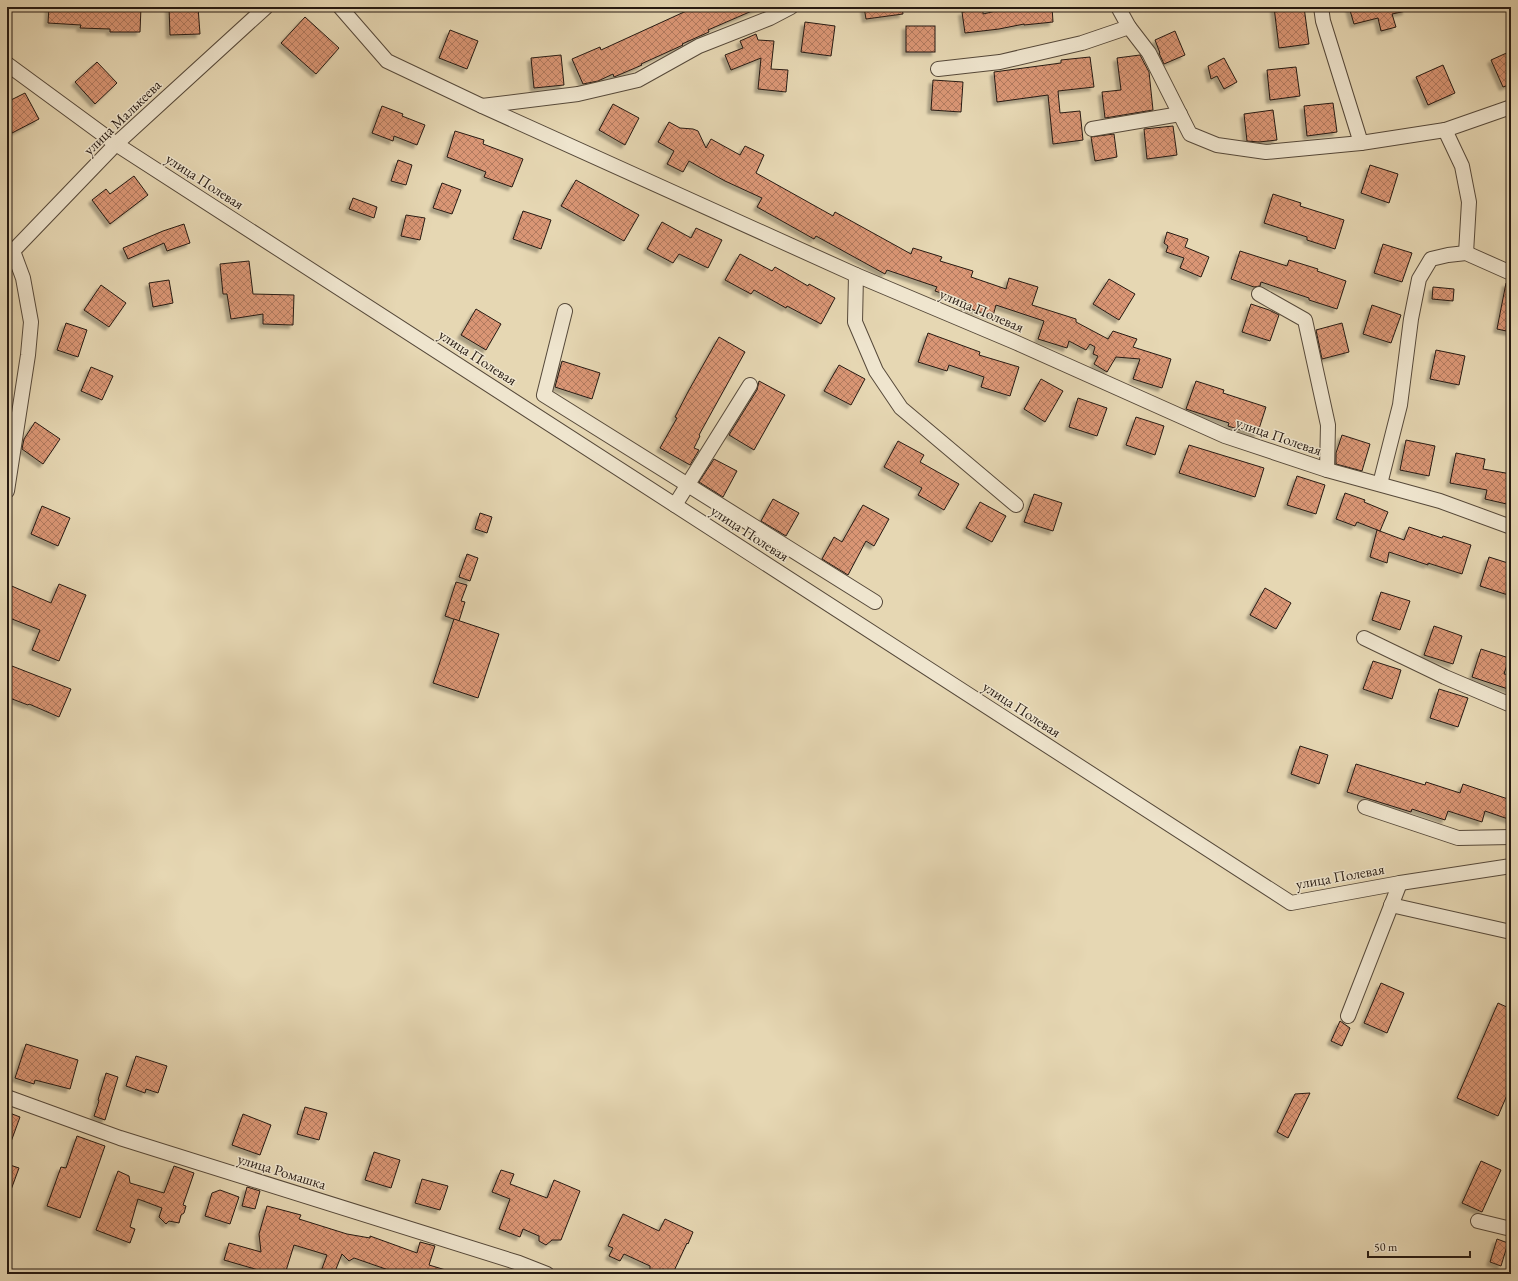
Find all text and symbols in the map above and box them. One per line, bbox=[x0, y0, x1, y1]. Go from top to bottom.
street label: улица Малькеева bbox=[79, 75, 165, 159]
street label: улица Полевая bbox=[162, 149, 248, 214]
street label: улица Полевая bbox=[937, 284, 1027, 336]
street label: улица Полевая bbox=[435, 325, 521, 390]
street label: улица Полевая bbox=[1234, 412, 1325, 460]
street label: улица Полевая bbox=[707, 501, 793, 566]
street label: улица Полевая bbox=[979, 677, 1065, 742]
street label: улица Полевая bbox=[1294, 859, 1386, 893]
street label: улица Ромашка bbox=[235, 1149, 329, 1193]
scale bar bbox=[1368, 1233, 1470, 1259]
text: 50 m bbox=[1374, 1239, 1398, 1255]

